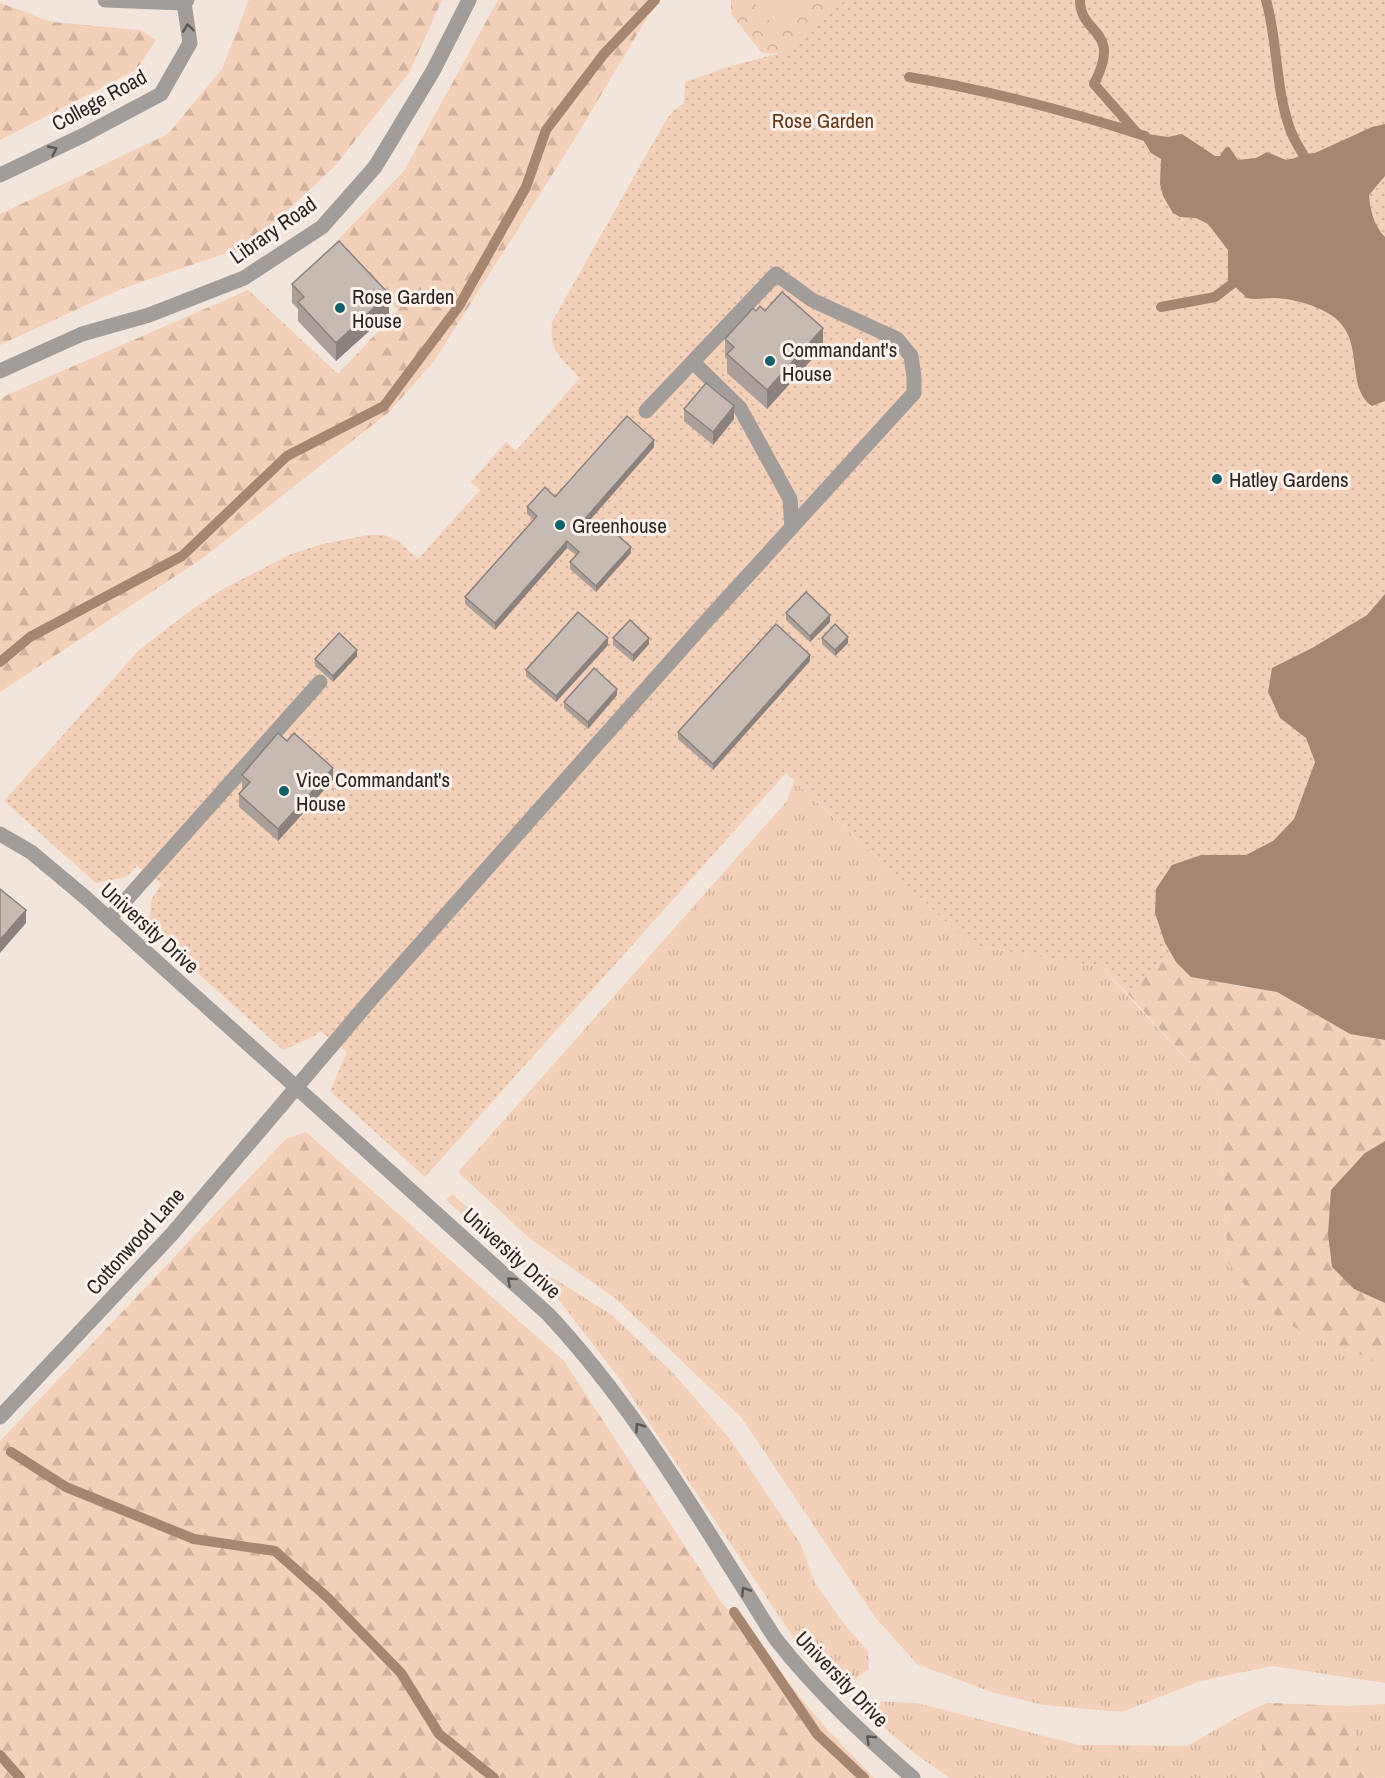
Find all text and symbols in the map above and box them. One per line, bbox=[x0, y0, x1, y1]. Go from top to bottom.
one-way arrow bbox=[182, 24, 194, 33]
street label: College Road bbox=[46, 62, 152, 138]
park label: Rose Garden bbox=[772, 106, 874, 135]
one-way arrow bbox=[47, 145, 58, 157]
street label: Library Road bbox=[224, 190, 322, 270]
place label: Rose Garden House bbox=[352, 282, 454, 335]
marker: Rose Garden House bbox=[333, 301, 347, 315]
place label: Commandant's House bbox=[782, 335, 897, 388]
marker: Commandant's House bbox=[763, 354, 777, 368]
place label: Hatley Gardens bbox=[1229, 465, 1349, 494]
marker: Hatley Gardens bbox=[1210, 472, 1224, 486]
place label: Greenhouse bbox=[572, 511, 667, 540]
marker: Greenhouse bbox=[553, 518, 567, 532]
place label: Vice Commandant's House bbox=[296, 765, 450, 818]
marker: Vice Commandant's House bbox=[277, 784, 291, 798]
street label: University Drive bbox=[94, 876, 206, 980]
street label: Cottonwood Lane bbox=[79, 1181, 191, 1301]
street label: University Drive bbox=[456, 1201, 568, 1305]
one-way arrow bbox=[507, 1277, 518, 1288]
one-way arrow bbox=[635, 1423, 646, 1434]
one-way arrow bbox=[740, 1587, 752, 1597]
street label: University Drive bbox=[789, 1625, 895, 1733]
one-way arrow bbox=[866, 1735, 877, 1746]

